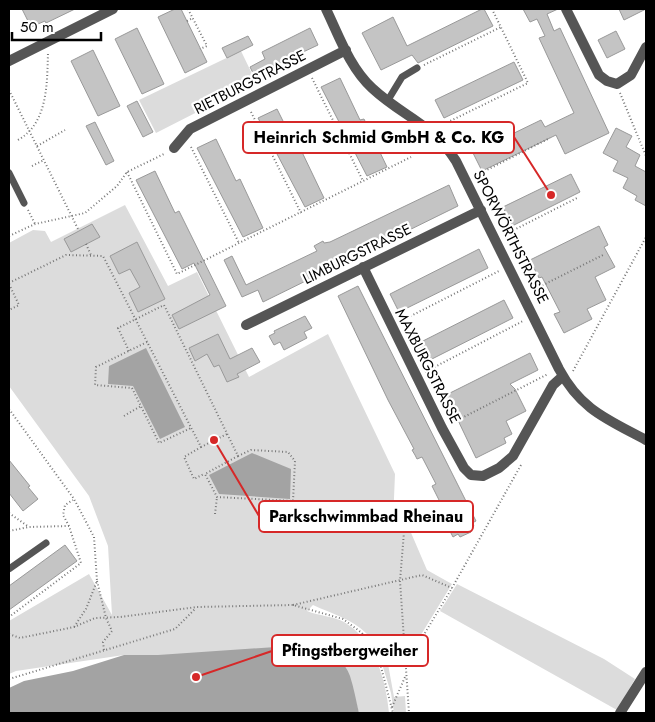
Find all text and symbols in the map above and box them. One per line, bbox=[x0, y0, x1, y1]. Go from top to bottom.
scale bar bbox=[12, 10, 101, 42]
text: 50 m bbox=[20, 16, 54, 38]
street label: RIETBURGSTRASSE bbox=[190, 44, 310, 120]
callout: Heinrich Schmid GmbH & Co. KG bbox=[243, 122, 514, 153]
text: Heinrich Schmid GmbH & Co. KG bbox=[254, 126, 504, 149]
street label: SPORWÖRTHSTRASSE bbox=[468, 166, 554, 308]
street label: LIMBURGSTRASSE bbox=[299, 218, 415, 290]
street label: MAXBURGSTRASSE bbox=[390, 305, 466, 427]
callout: Parkschwimmbad Rheinau bbox=[259, 501, 473, 532]
text: Parkschwimmbad Rheinau bbox=[269, 505, 463, 528]
callout: Pfingstbergweiher bbox=[272, 635, 428, 666]
text: Pfingstbergweiher bbox=[282, 639, 419, 662]

